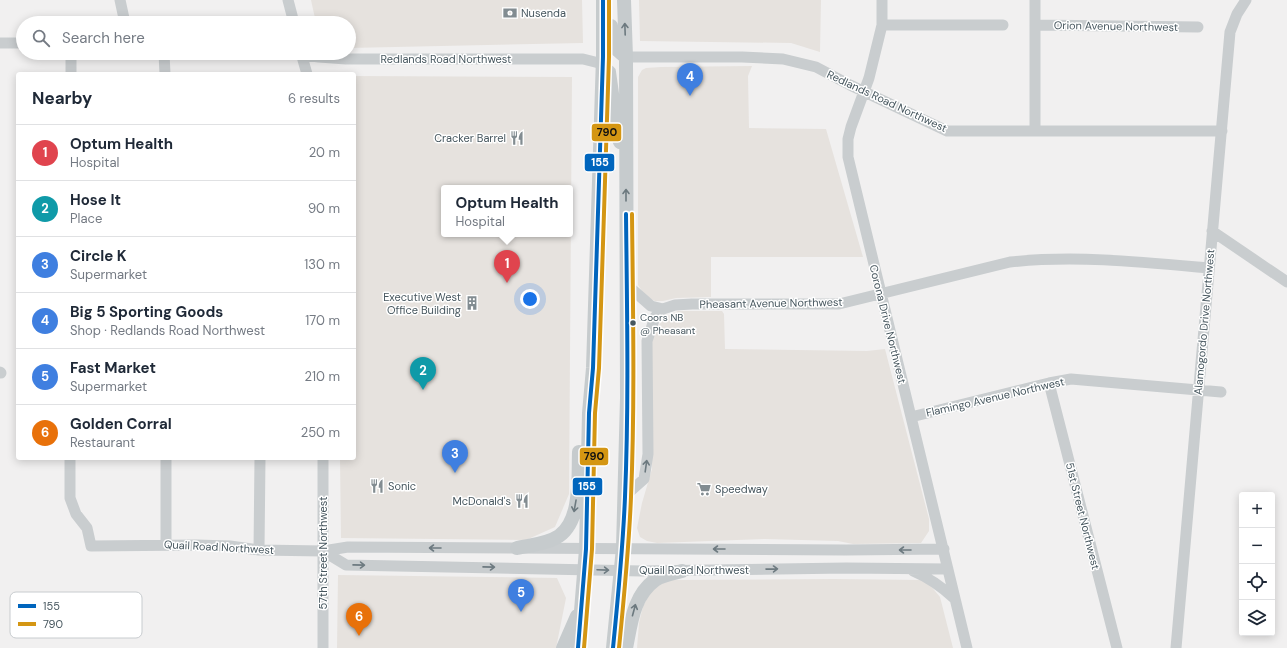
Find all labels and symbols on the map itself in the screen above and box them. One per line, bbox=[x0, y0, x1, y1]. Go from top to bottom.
bank icon: Nusenda bbox=[502, 5, 518, 21]
place label: Nusenda bbox=[521, 6, 566, 20]
street label: Orion Avenue Northwest bbox=[1054, 18, 1178, 34]
one-way arrow bbox=[621, 23, 629, 36]
street label: Redlands Road Northwest bbox=[381, 52, 511, 66]
pin: 4 bbox=[677, 63, 703, 96]
street label: Redlands Road Northwest bbox=[825, 67, 949, 135]
line badge: 790 bbox=[591, 123, 622, 142]
text: 790 bbox=[597, 125, 618, 139]
restaurant icon: Cracker Barrel bbox=[509, 130, 525, 146]
place label: Cracker Barrel bbox=[434, 131, 506, 145]
line badge: 155 bbox=[584, 153, 615, 172]
text: 155 bbox=[591, 155, 609, 169]
one-way arrow bbox=[622, 189, 630, 202]
street label: Alamogordo Drive Northwest bbox=[1191, 249, 1217, 395]
pin: 1 bbox=[494, 250, 520, 283]
street label: Corona Drive Northwest bbox=[866, 263, 910, 385]
your location bbox=[520, 289, 540, 309]
place label: Executive West Office Building bbox=[383, 290, 461, 317]
building icon: Executive West Office Building bbox=[464, 295, 480, 311]
street label: Pheasant Avenue Northwest bbox=[699, 295, 843, 311]
place label: Coors NB @ Pheasant bbox=[640, 311, 696, 337]
marker: Coors NB @ Pheasant bbox=[628, 318, 638, 328]
pin: 2 bbox=[410, 357, 436, 390]
street label: Flamingo Avenue Northwest bbox=[924, 374, 1066, 420]
pin: 3 bbox=[442, 440, 468, 473]
line badge: 790 bbox=[579, 447, 609, 466]
text: 790 bbox=[584, 449, 605, 463]
one-way arrow bbox=[642, 460, 650, 473]
street label: 51st Street Northwest bbox=[1063, 461, 1103, 571]
line badge: 155 bbox=[572, 477, 603, 496]
restaurant icon: Sonic bbox=[369, 478, 385, 494]
place label: Sonic bbox=[388, 479, 416, 493]
text: 155 bbox=[578, 479, 596, 493]
supermarket icon: Speedway bbox=[696, 481, 712, 497]
place label: Speedway bbox=[715, 482, 768, 496]
restaurant icon: McDonald's bbox=[514, 493, 530, 509]
place label: McDonald's bbox=[452, 494, 511, 508]
street label: 57th Street Northwest bbox=[316, 497, 330, 609]
one-way arrow bbox=[571, 499, 579, 512]
street label: Quail Road Northwest bbox=[164, 537, 274, 557]
one-way arrow bbox=[429, 544, 442, 552]
one-way arrow bbox=[713, 545, 726, 553]
one-way arrow bbox=[899, 546, 912, 554]
one-way arrow bbox=[352, 561, 365, 569]
one-way arrow bbox=[482, 563, 495, 571]
street label: Quail Road Northwest bbox=[639, 563, 749, 577]
one-way arrow bbox=[765, 565, 778, 573]
one-way arrow bbox=[596, 566, 609, 573]
pin: 5 bbox=[508, 579, 534, 612]
legend bbox=[10, 592, 142, 638]
text: 155 bbox=[43, 599, 60, 613]
pin: 6 bbox=[346, 603, 372, 636]
one-way arrow bbox=[631, 604, 638, 617]
text: 790 bbox=[43, 617, 63, 631]

